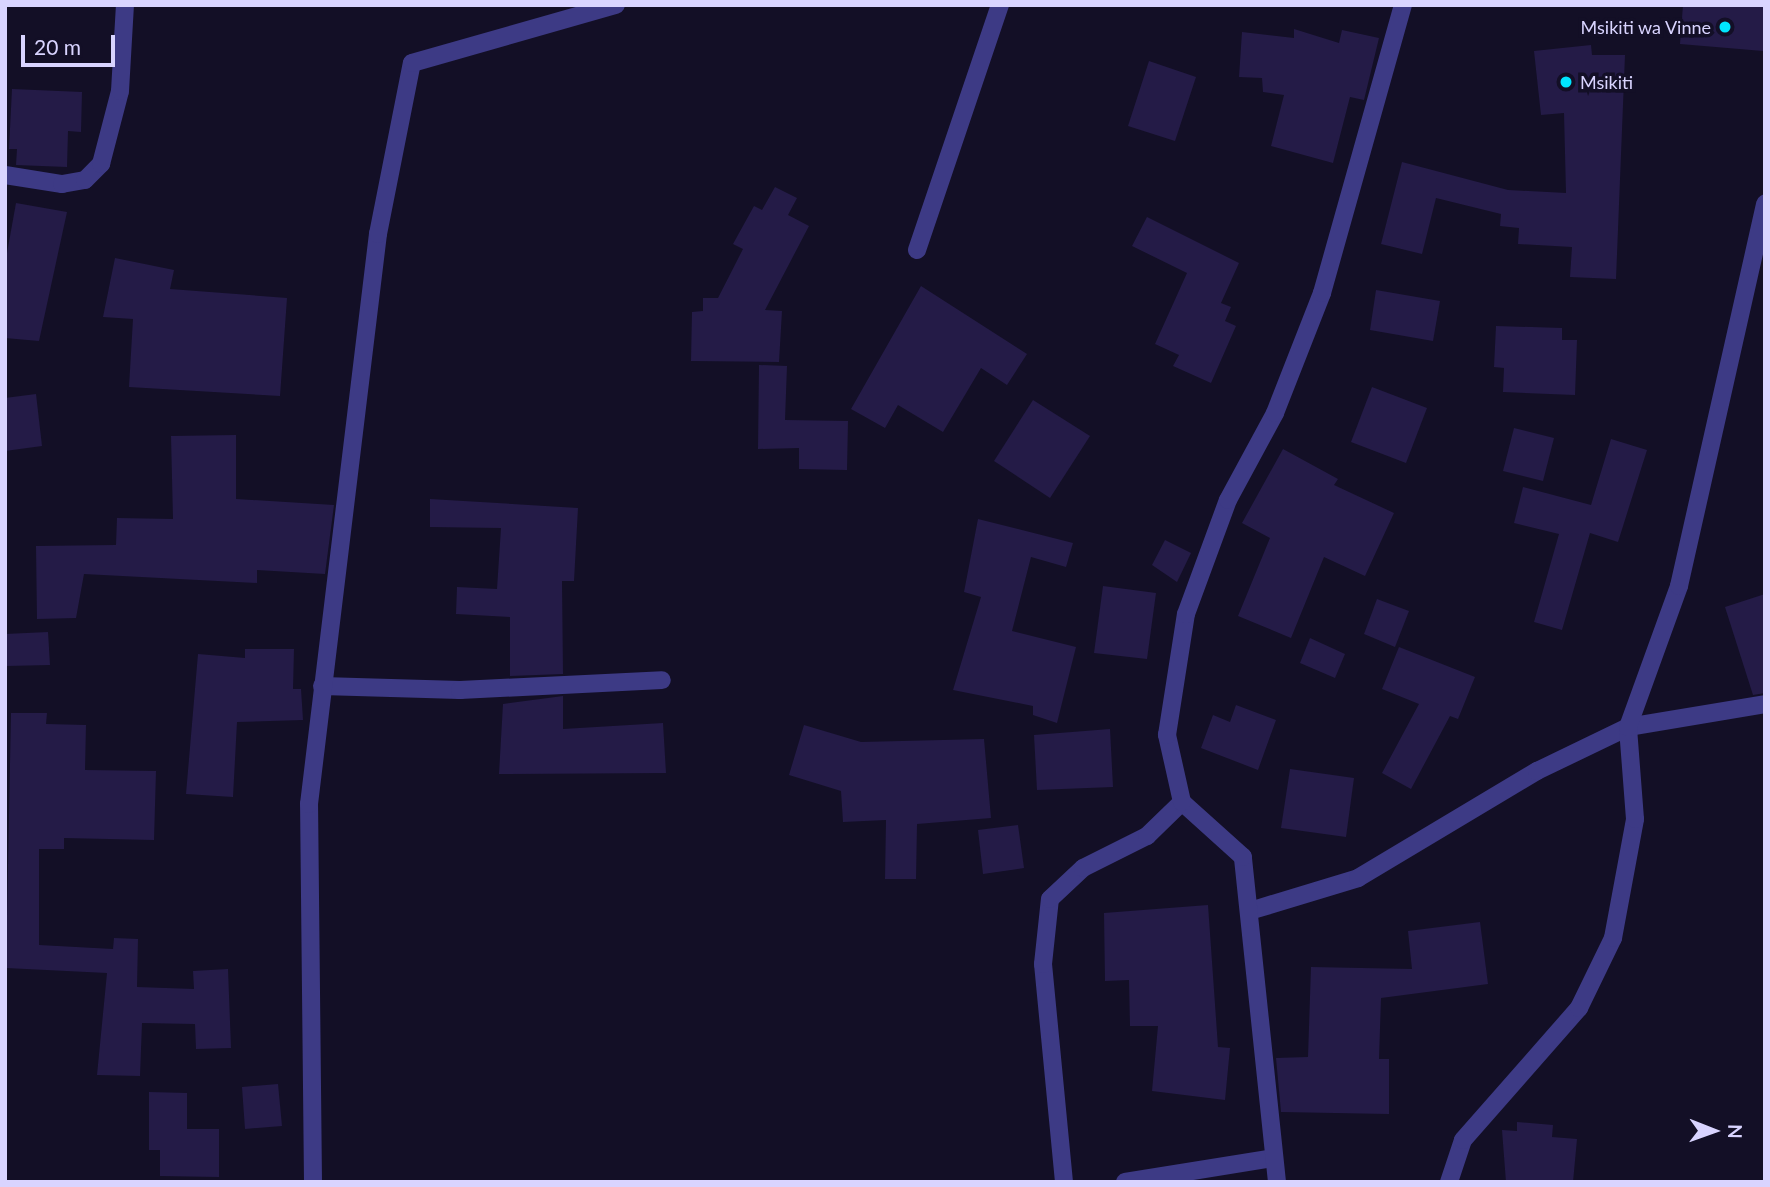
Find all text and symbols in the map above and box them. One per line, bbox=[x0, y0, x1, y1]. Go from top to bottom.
place label: Msikiti wa Vinne bbox=[1580, 16, 1711, 38]
marker: Msikiti wa Vinne bbox=[1717, 19, 1733, 35]
scale bar bbox=[24, 21, 119, 65]
text: 20 m bbox=[34, 34, 81, 59]
place label: Msikiti bbox=[1580, 71, 1633, 93]
marker: Msikiti bbox=[1558, 74, 1574, 90]
north arrow bbox=[1679, 1096, 1749, 1166]
text: N bbox=[1724, 1124, 1747, 1139]

